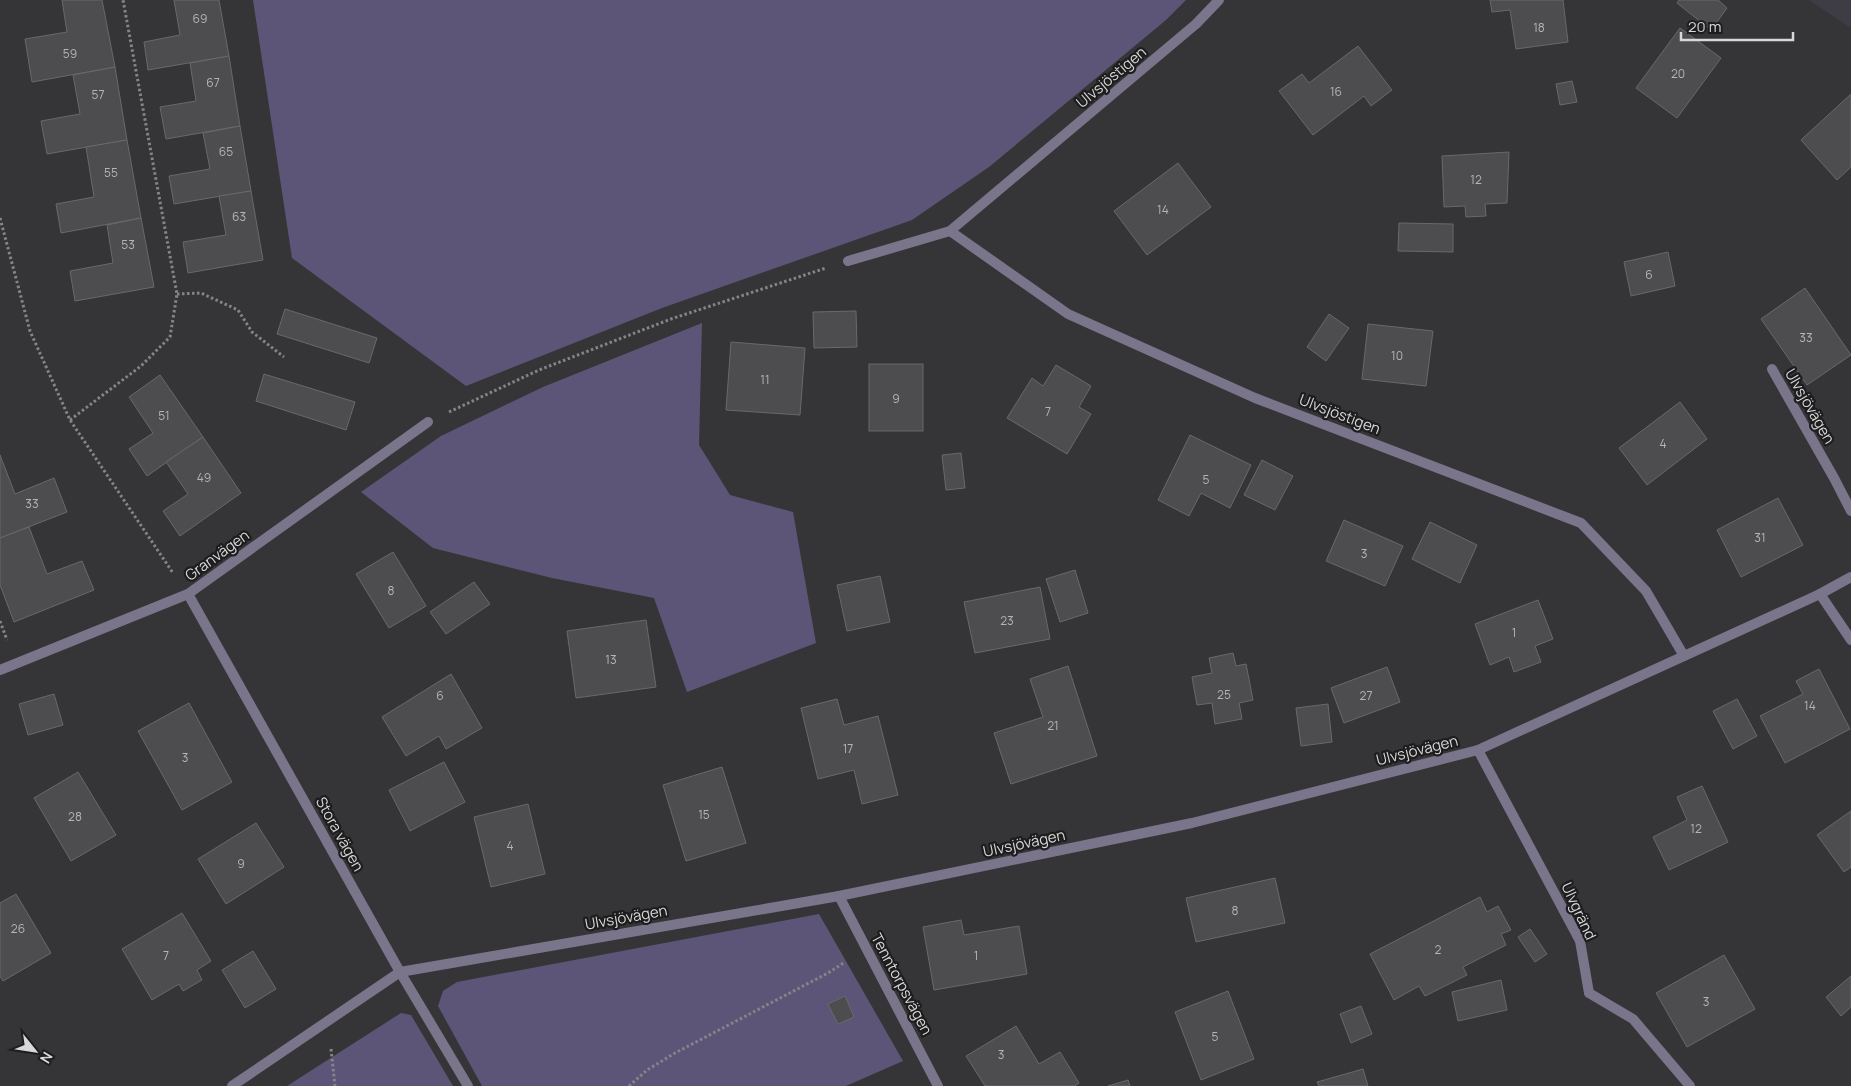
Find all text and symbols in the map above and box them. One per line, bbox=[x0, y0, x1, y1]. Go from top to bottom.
house number: 69 bbox=[193, 10, 207, 27]
scale bar bbox=[1681, 10, 1794, 42]
text: 20 m bbox=[1688, 16, 1721, 37]
house number: 18 bbox=[1533, 19, 1545, 36]
street label: Ulvsjöstigen bbox=[1072, 41, 1151, 113]
house number: 59 bbox=[63, 45, 77, 62]
house number: 20 bbox=[1671, 65, 1685, 82]
house number: 67 bbox=[206, 74, 220, 91]
house number: 16 bbox=[1330, 83, 1342, 100]
house number: 57 bbox=[92, 86, 104, 103]
house number: 65 bbox=[219, 143, 233, 160]
house number: 55 bbox=[104, 164, 118, 181]
house number: 12 bbox=[1470, 171, 1482, 188]
house number: 14 bbox=[1157, 201, 1169, 218]
house number: 63 bbox=[232, 208, 246, 225]
house number: 53 bbox=[121, 236, 135, 253]
house number: 6 bbox=[1645, 266, 1653, 283]
house number: 33 bbox=[1799, 329, 1813, 346]
house number: 10 bbox=[1391, 347, 1403, 364]
street label: Ulvsjövägen bbox=[1780, 365, 1840, 447]
house number: 11 bbox=[760, 371, 770, 388]
street label: Ulvsjöstigen bbox=[1296, 389, 1384, 439]
house number: 9 bbox=[892, 390, 900, 407]
house number: 7 bbox=[1045, 403, 1051, 420]
house number: 51 bbox=[158, 407, 170, 424]
house number: 4 bbox=[1659, 435, 1667, 452]
house number: 49 bbox=[197, 469, 211, 486]
house number: 5 bbox=[1203, 471, 1210, 488]
house number: 33 bbox=[25, 495, 39, 512]
street label: Granvägen bbox=[181, 524, 253, 585]
house number: 31 bbox=[1754, 529, 1766, 546]
house number: 3 bbox=[1361, 545, 1367, 562]
house number: 8 bbox=[388, 582, 395, 599]
house number: 23 bbox=[1000, 612, 1014, 629]
house number: 1 bbox=[1512, 624, 1516, 641]
house number: 13 bbox=[605, 651, 617, 668]
house number: 25 bbox=[1217, 686, 1231, 703]
house number: 6 bbox=[436, 687, 444, 704]
house number: 27 bbox=[1360, 687, 1372, 704]
house number: 14 bbox=[1804, 697, 1816, 714]
house number: 21 bbox=[1047, 717, 1059, 734]
street label: Ulvsjövägen bbox=[1374, 730, 1460, 770]
house number: 17 bbox=[843, 740, 853, 757]
house number: 3 bbox=[182, 749, 188, 766]
street label: Stora vägen bbox=[311, 793, 369, 875]
house number: 15 bbox=[698, 806, 710, 823]
house number: 28 bbox=[68, 808, 82, 825]
house number: 12 bbox=[1690, 820, 1702, 837]
street label: Ulvsjövägen bbox=[981, 824, 1067, 862]
house number: 4 bbox=[506, 837, 514, 854]
house number: 9 bbox=[237, 855, 245, 872]
street label: Ulvgränd bbox=[1557, 879, 1601, 943]
street label: Ulvsjövägen bbox=[583, 899, 669, 935]
house number: 8 bbox=[1232, 902, 1239, 919]
house number: 26 bbox=[11, 920, 25, 937]
street label: Tenntorpsvägen bbox=[866, 929, 938, 1039]
house number: 2 bbox=[1435, 941, 1442, 958]
house number: 7 bbox=[163, 947, 169, 964]
house number: 1 bbox=[974, 947, 978, 964]
house number: 3 bbox=[1703, 993, 1709, 1010]
north arrow bbox=[10, 1026, 60, 1076]
house number: 5 bbox=[1212, 1028, 1219, 1045]
house number: 3 bbox=[998, 1046, 1004, 1063]
text: N bbox=[36, 1049, 57, 1067]

